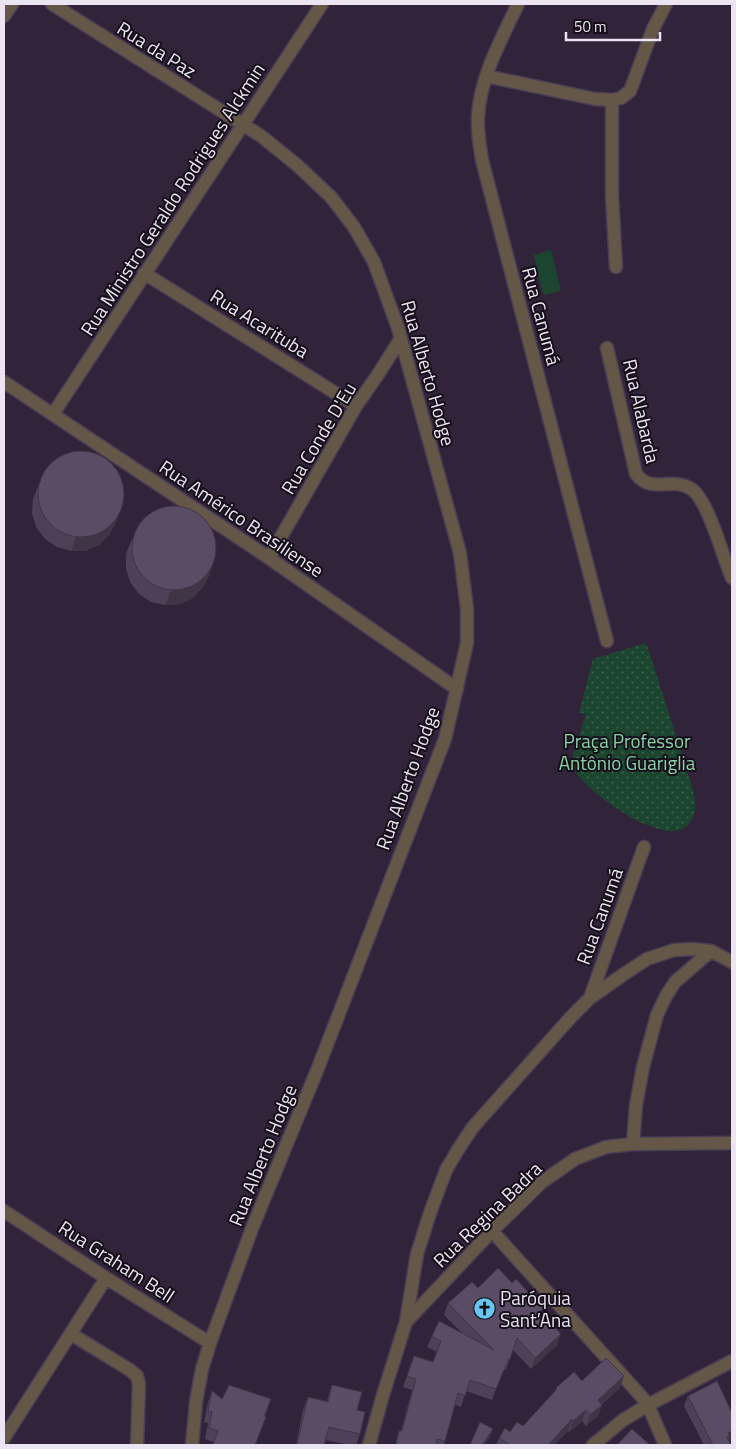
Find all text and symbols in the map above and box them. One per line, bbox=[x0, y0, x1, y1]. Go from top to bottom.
scale bar bbox=[566, 10, 660, 42]
street label: Rua da Paz bbox=[112, 13, 202, 85]
text: 50 m bbox=[574, 15, 607, 38]
street label: Rua Ministro Geraldo Rodrigues Alckmin bbox=[73, 57, 271, 341]
street label: Rua Canumá bbox=[515, 263, 569, 369]
street label: Rua Acarituba bbox=[205, 281, 315, 365]
street label: Rua Alberto Hodge bbox=[394, 297, 464, 449]
street label: Rua Alabarda bbox=[616, 356, 668, 466]
street label: Rua Conde D'Eu bbox=[273, 376, 363, 500]
street label: Rua Américo Brasiliense bbox=[154, 452, 330, 584]
street label: Rua Alberto Hodge bbox=[368, 702, 446, 854]
park label: Praça Professor Antônio Guariglia bbox=[559, 726, 696, 777]
street label: Rua Canumá bbox=[568, 863, 630, 968]
street label: Rua Alberto Hodge bbox=[220, 1080, 304, 1230]
street label: Rua Regina Badra bbox=[426, 1154, 548, 1274]
street label: Rua Graham Bell bbox=[53, 1213, 181, 1309]
place label: Paróquia Sant’Ana bbox=[500, 1283, 571, 1334]
church icon: Paróquia Sant’Ana bbox=[472, 1296, 496, 1320]

